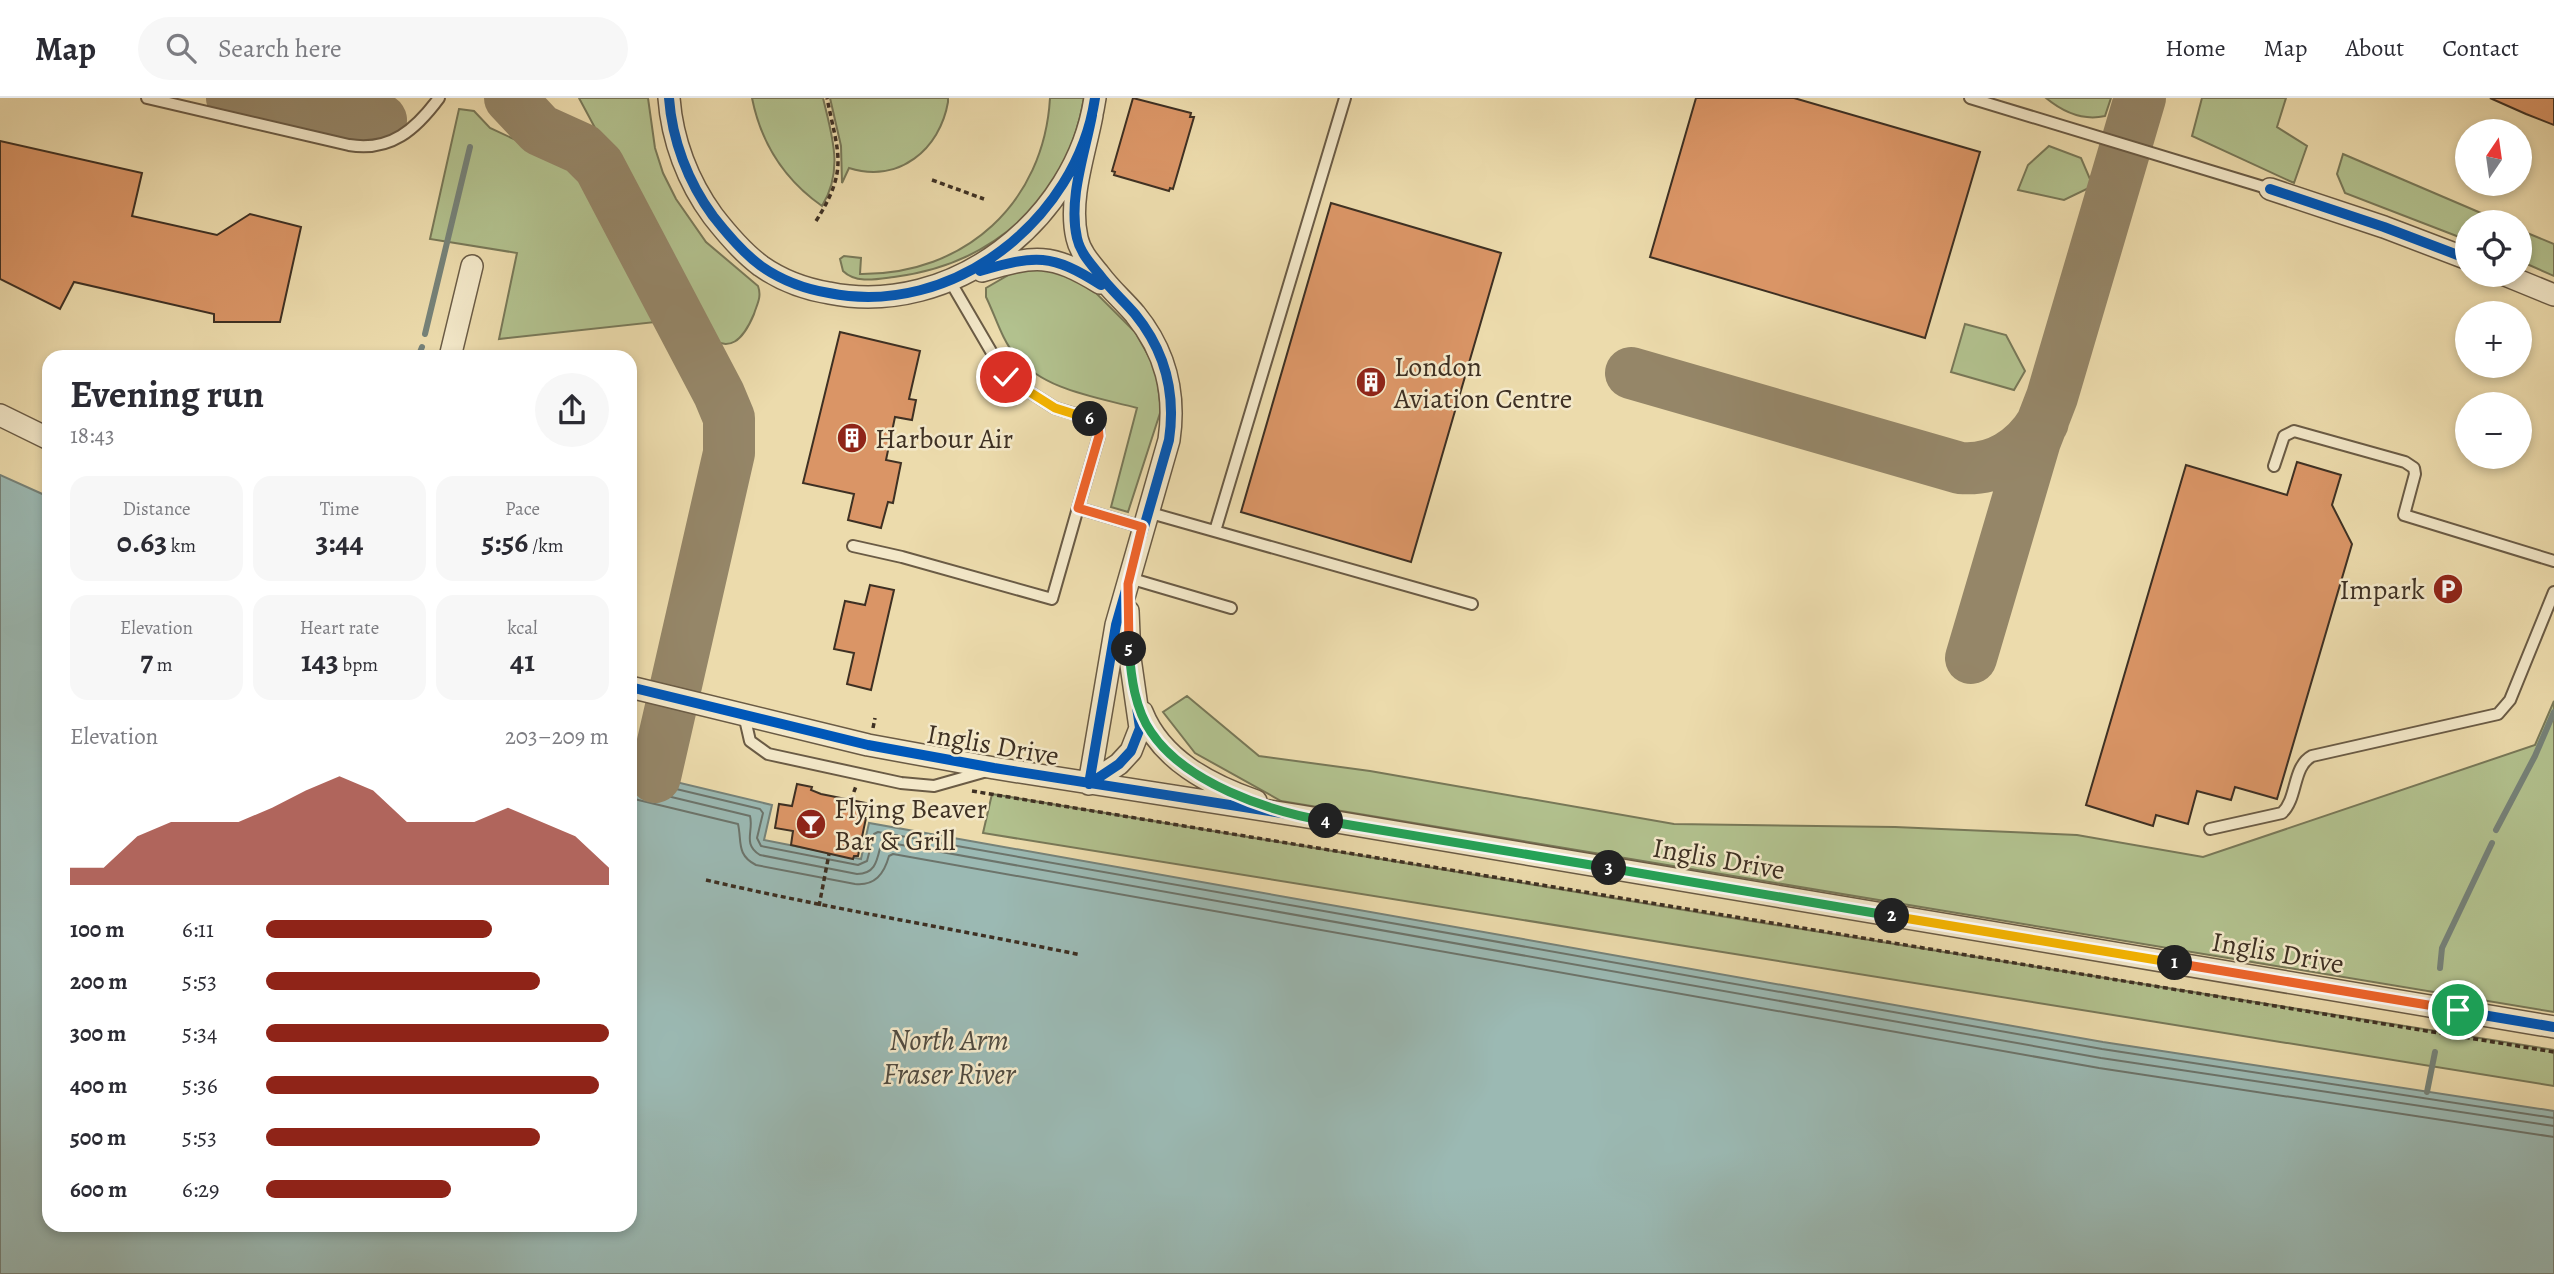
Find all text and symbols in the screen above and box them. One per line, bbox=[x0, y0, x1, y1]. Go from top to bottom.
search box bbox=[138, 17, 628, 80]
text: Map bbox=[35, 26, 96, 71]
icon: search bbox=[162, 29, 200, 67]
text: Search here bbox=[218, 31, 342, 66]
text: Home bbox=[2165, 32, 2226, 64]
text: Map bbox=[2264, 32, 2308, 64]
text: About bbox=[2346, 32, 2404, 64]
text: Contact bbox=[2442, 32, 2519, 64]
north arrow bbox=[2455, 119, 2532, 196]
map controls bbox=[2455, 119, 2532, 469]
button: locate bbox=[2455, 210, 2532, 287]
button: + bbox=[2455, 301, 2532, 378]
pin bbox=[976, 347, 1036, 407]
place label: London Aviation Centre bbox=[1393, 348, 1572, 418]
icon: check bbox=[987, 358, 1025, 396]
building icon: London Aviation Centre bbox=[1354, 365, 1388, 399]
text: Evening run bbox=[70, 368, 264, 420]
button: share bbox=[535, 373, 609, 447]
button: − bbox=[2455, 392, 2532, 469]
pin: 6 bbox=[1072, 402, 1108, 436]
text: 6 bbox=[1085, 405, 1094, 431]
text: 18:43 bbox=[70, 420, 114, 451]
place label: Harbour Air bbox=[875, 420, 1014, 458]
building icon: Harbour Air bbox=[835, 421, 869, 455]
text: Distance bbox=[122, 496, 191, 522]
text: Time bbox=[320, 496, 359, 522]
text: Pace bbox=[505, 496, 540, 522]
text: 0.63 bbox=[117, 522, 167, 562]
text: 3:44 bbox=[315, 522, 364, 562]
text: 5:56 bbox=[481, 522, 528, 562]
text: km bbox=[167, 533, 196, 559]
text: /km bbox=[528, 533, 564, 559]
place label: Impark bbox=[2339, 571, 2425, 609]
parking icon: Impark bbox=[2431, 572, 2465, 606]
text: Elevation bbox=[120, 615, 193, 641]
text: Heart rate bbox=[300, 615, 379, 641]
text: kcal bbox=[507, 615, 538, 641]
pin: 5 bbox=[1112, 632, 1146, 666]
text: 5 bbox=[1124, 635, 1133, 661]
text: 7 bbox=[140, 641, 153, 681]
text: 143 bbox=[301, 641, 339, 681]
text: 41 bbox=[510, 641, 535, 681]
text: m bbox=[153, 652, 173, 678]
text: bpm bbox=[339, 652, 378, 678]
street label: Inglis Drive bbox=[924, 715, 1062, 775]
text: Elevation bbox=[70, 721, 158, 752]
text: 203–209 m bbox=[505, 721, 609, 752]
place label: Flying Beaver Bar & Grill bbox=[834, 790, 988, 860]
pin: 4 bbox=[1308, 804, 1344, 838]
bar icon: Flying Beaver Bar & Grill bbox=[794, 807, 828, 841]
text: 4 bbox=[1321, 807, 1330, 833]
street label: Inglis Drive bbox=[1650, 829, 1788, 889]
pin: 3 bbox=[1592, 850, 1626, 886]
text: 3 bbox=[1604, 854, 1613, 880]
pin: 2 bbox=[1874, 898, 1910, 934]
text: 2 bbox=[1887, 902, 1896, 928]
text: 100 m bbox=[70, 914, 125, 945]
text: 6:11 bbox=[182, 914, 214, 945]
street label: Inglis Drive bbox=[2209, 923, 2347, 983]
pin: 1 bbox=[2158, 946, 2192, 980]
text: 1 bbox=[2171, 949, 2178, 975]
text: 200 m bbox=[70, 966, 128, 997]
text: 5:53 bbox=[182, 966, 217, 997]
pin bbox=[2428, 980, 2488, 1040]
icon: arrive bbox=[2439, 991, 2477, 1029]
text: 300 m bbox=[70, 1018, 126, 1049]
text: 5:34 bbox=[182, 1018, 217, 1049]
water label: North Arm Fraser River bbox=[883, 1020, 1017, 1094]
text: 400 m bbox=[70, 1070, 127, 1101]
text: 5:36 bbox=[182, 1070, 218, 1101]
text: 500 m bbox=[70, 1122, 126, 1153]
text: 5:53 bbox=[182, 1122, 217, 1153]
text: 600 m bbox=[70, 1174, 127, 1205]
text: 6:29 bbox=[182, 1174, 220, 1205]

